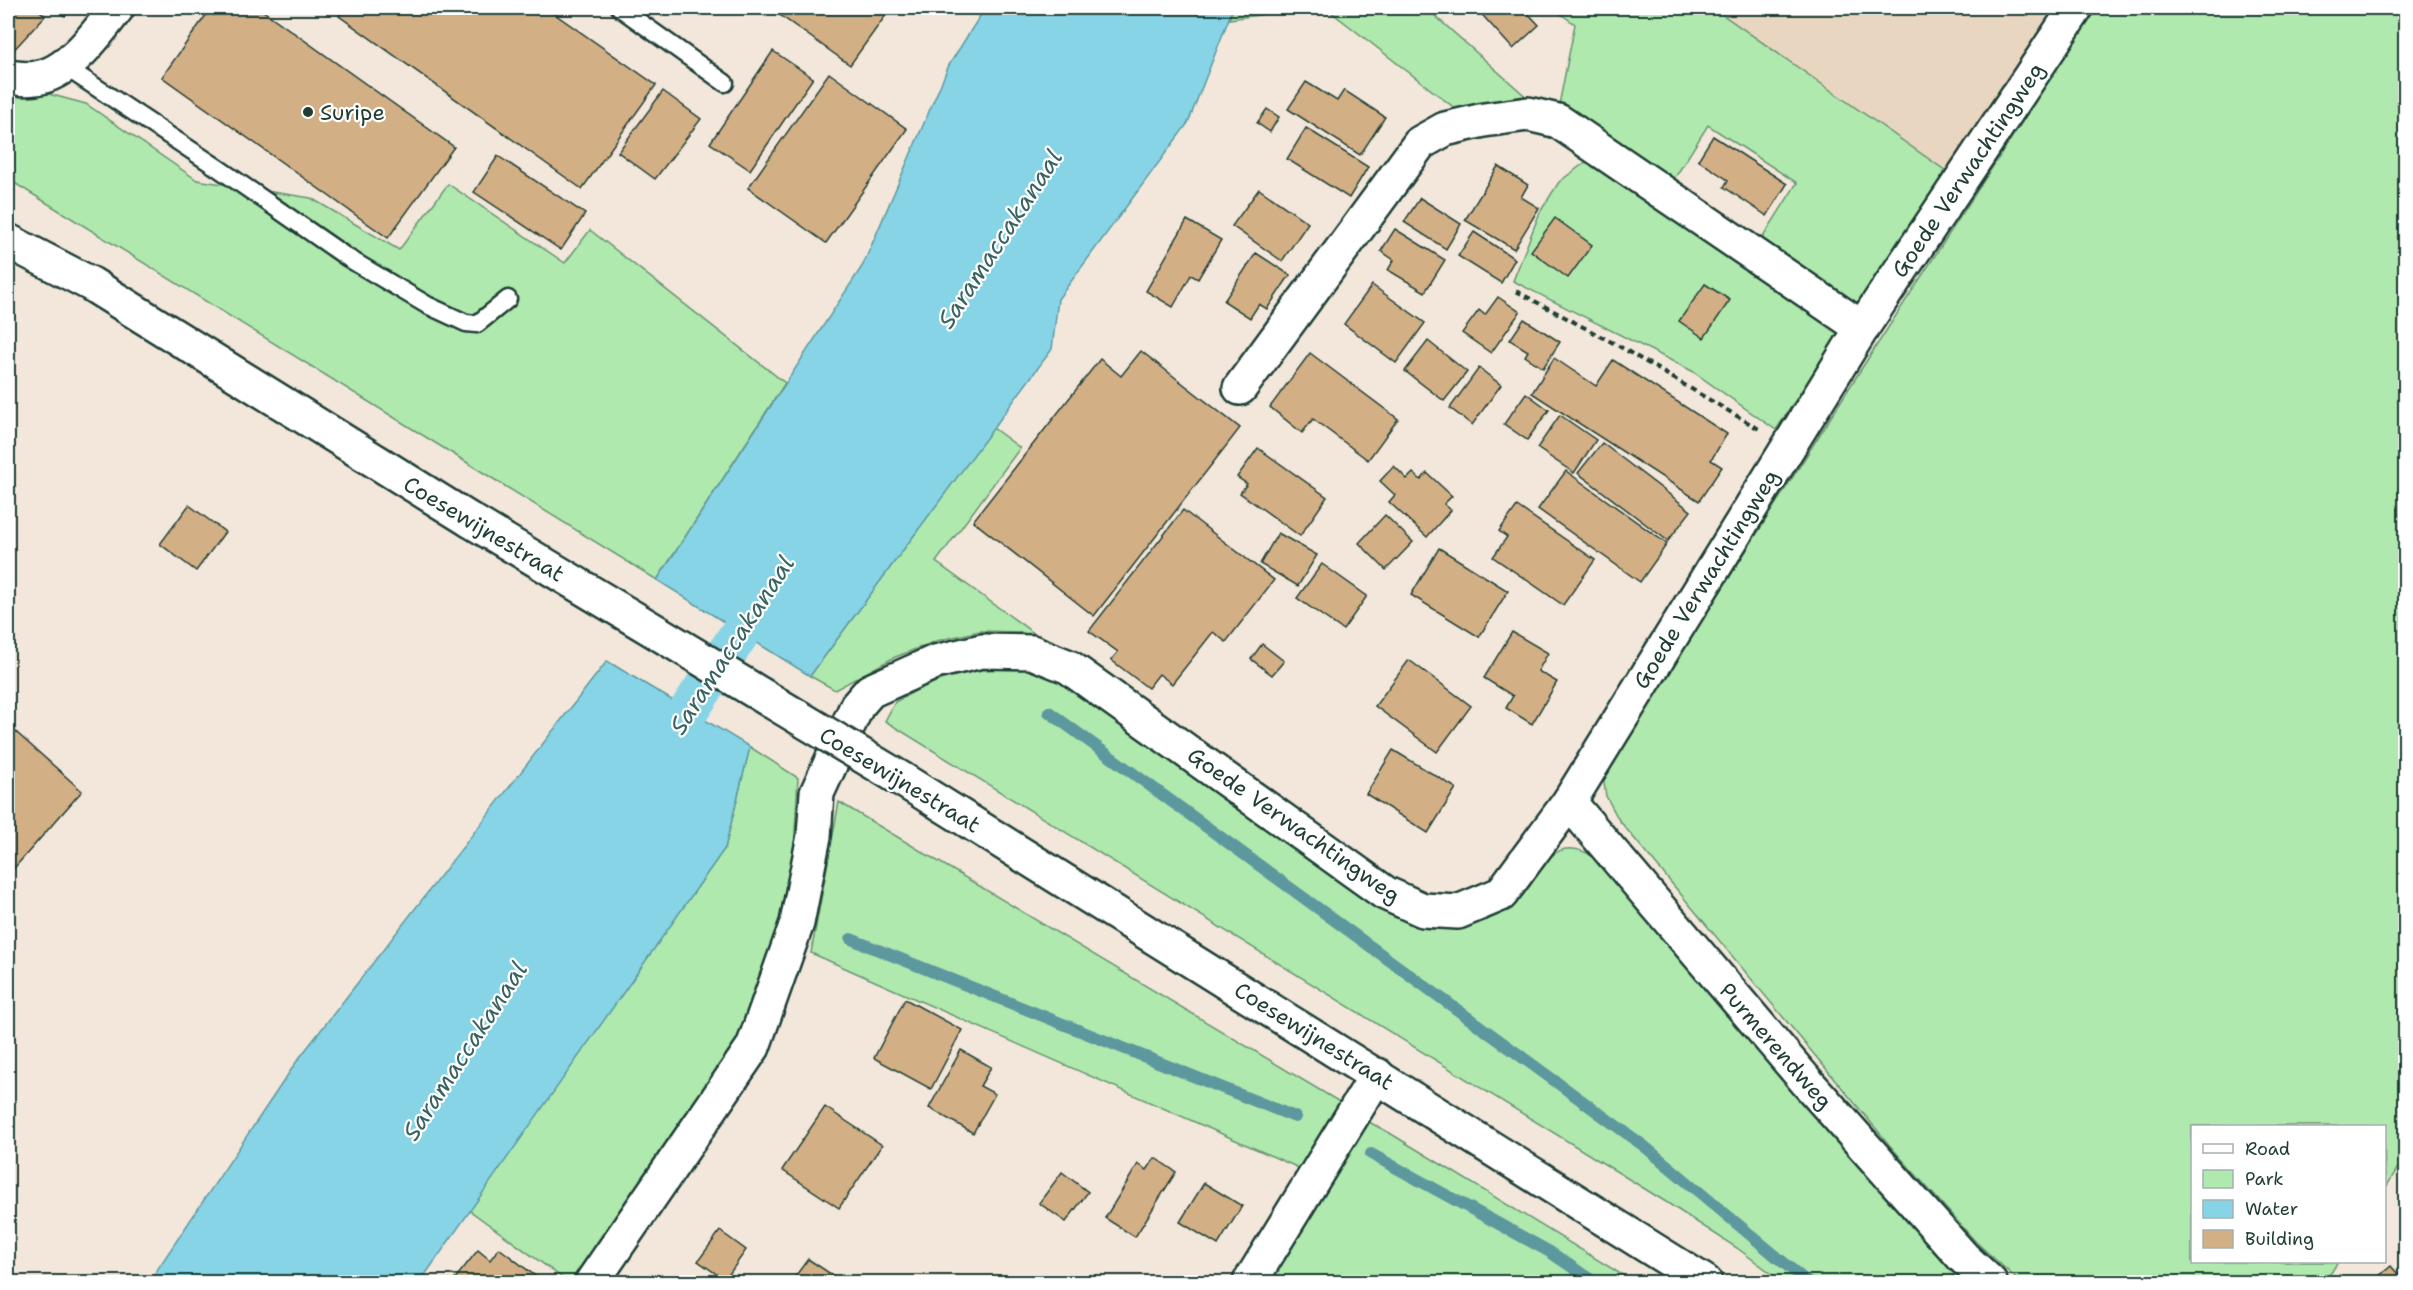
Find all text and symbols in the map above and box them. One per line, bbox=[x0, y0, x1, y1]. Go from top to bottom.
street label: Goede Verwachtingweg bbox=[1885, 57, 2051, 283]
place label: Suripe bbox=[320, 98, 385, 127]
marker: Suripe bbox=[301, 105, 315, 119]
water label: Saramaccakanaal bbox=[930, 143, 1070, 335]
street label: Goede Verwachtingweg bbox=[1626, 464, 1786, 694]
street label: Coesewijnestraat bbox=[398, 469, 570, 589]
water label: Saramaccakanaal bbox=[662, 549, 802, 741]
street label: Coesewijnestraat bbox=[814, 720, 986, 840]
street label: Goede Verwachtingweg bbox=[1182, 740, 1406, 910]
water label: Saramaccakanaal bbox=[395, 955, 535, 1147]
street label: Coesewijnestraat bbox=[1229, 975, 1399, 1097]
street label: Purmerendweg bbox=[1713, 977, 1839, 1115]
legend bbox=[2191, 1125, 2386, 1263]
text: Road bbox=[2245, 1137, 2290, 1161]
text: Park bbox=[2245, 1167, 2284, 1191]
text: Water bbox=[2245, 1197, 2298, 1221]
text: Building bbox=[2245, 1227, 2314, 1251]

